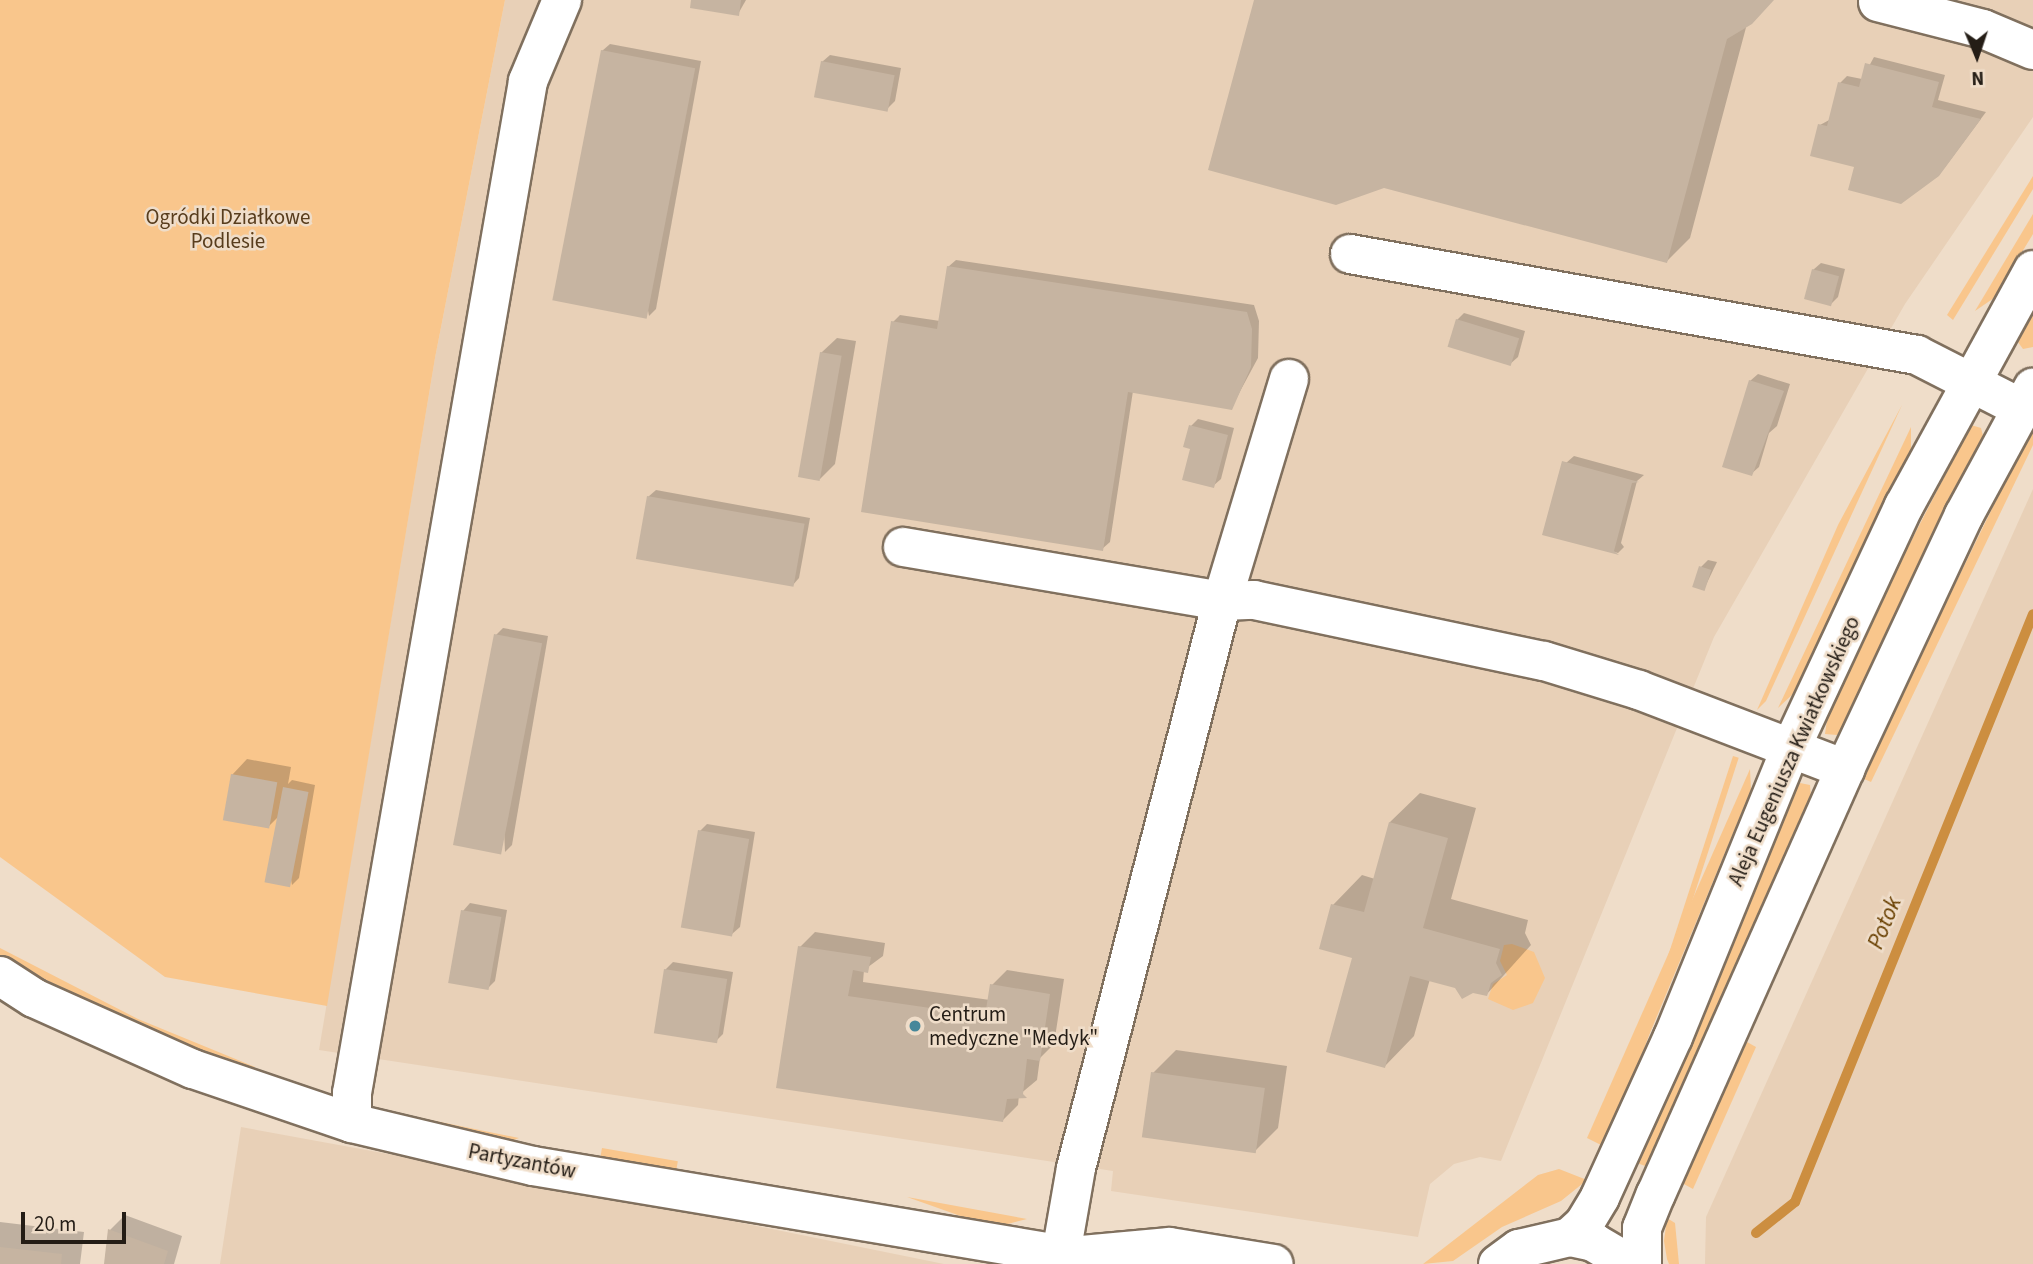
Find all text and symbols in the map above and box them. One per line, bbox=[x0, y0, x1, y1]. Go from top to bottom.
north arrow bbox=[1942, 21, 2012, 91]
text: N bbox=[1971, 64, 1985, 91]
park label: Ogródki Działkowe Podlesie bbox=[146, 204, 310, 254]
street label: Aleja Eugeniusza Kwiatkowskiego bbox=[1723, 612, 1865, 890]
water label: Potok bbox=[1862, 893, 1908, 953]
place label: Centrum medyczne "Medyk" bbox=[929, 1001, 1098, 1051]
marker: Centrum medyczne "Medyk" bbox=[907, 1018, 923, 1034]
street label: Partyzantów bbox=[466, 1138, 578, 1184]
scale bar bbox=[24, 1198, 130, 1242]
text: 20 m bbox=[34, 1209, 76, 1239]

